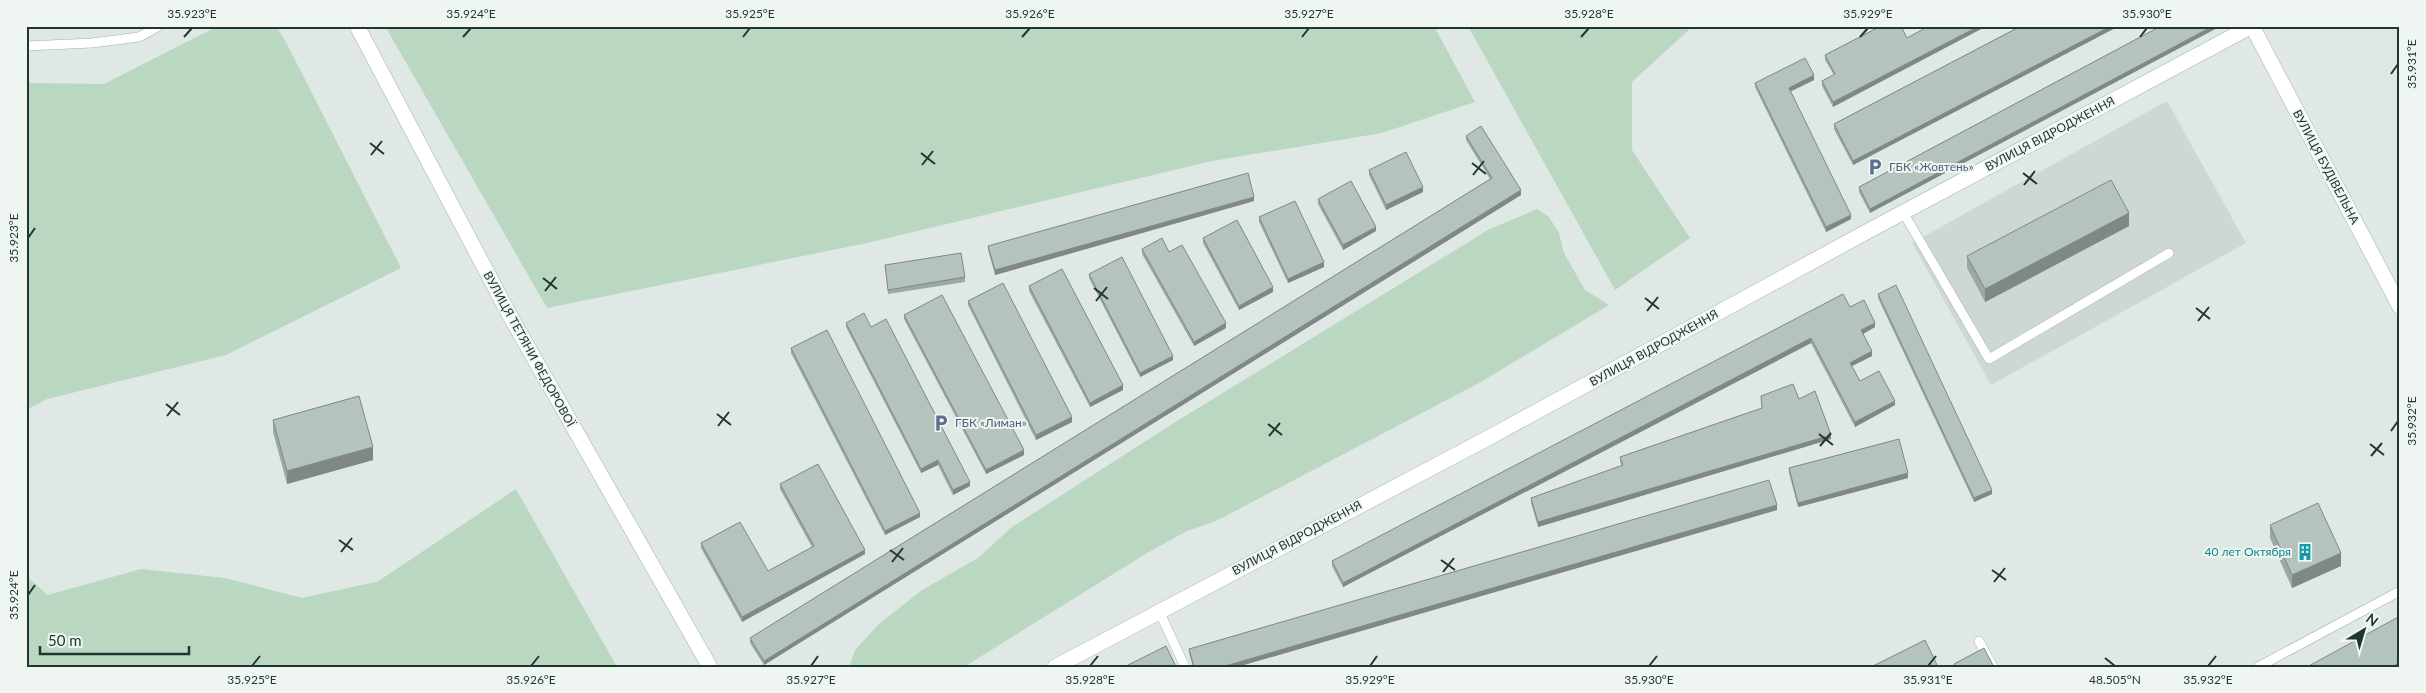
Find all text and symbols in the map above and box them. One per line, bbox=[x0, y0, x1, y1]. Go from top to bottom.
text: 35.923°E bbox=[167, 6, 217, 21]
text: 35.924°E bbox=[446, 6, 496, 21]
text: 35.925°E bbox=[725, 6, 775, 21]
text: 35.926°E bbox=[1005, 6, 1055, 21]
text: 35.927°E bbox=[1284, 6, 1334, 21]
text: 35.928°E bbox=[1564, 6, 1614, 21]
text: 35.929°E bbox=[1843, 6, 1893, 21]
text: 35.930°E bbox=[2122, 6, 2172, 21]
text: 35.931°E bbox=[2404, 39, 2419, 89]
street label: ВУЛИЦЯ ВІДРОДЖЕННЯ bbox=[1982, 93, 2117, 174]
street label: ВУЛИЦЯ БУДІВЕЛЬНА bbox=[2290, 107, 2363, 227]
parking icon: ГБК «Жовтень» bbox=[1865, 157, 1885, 177]
place label: ГБК «Жовтень» bbox=[1889, 159, 1974, 174]
text: 35.923°E bbox=[6, 213, 21, 263]
street label: ВУЛИЦЯ ТЕТЯНИ ФЕДОРОВОЇ bbox=[480, 268, 579, 430]
street label: ВУЛИЦЯ ВІДРОДЖЕННЯ bbox=[1587, 306, 1721, 389]
text: 35.932°E bbox=[2404, 396, 2419, 446]
parking icon: ГБК «Лиман» bbox=[931, 413, 951, 433]
place label: ГБК «Лиман» bbox=[955, 415, 1027, 430]
street label: ВУЛИЦЯ ВІДРОДЖЕННЯ bbox=[1229, 497, 1364, 578]
building icon: 40 лет Октября bbox=[2295, 542, 2315, 562]
place label: 40 лет Октября bbox=[2205, 544, 2291, 559]
text: 35.924°E bbox=[6, 570, 21, 620]
north arrow bbox=[2338, 606, 2388, 656]
text: N bbox=[2363, 609, 2382, 629]
scale bar bbox=[40, 623, 189, 655]
text: 50 m bbox=[48, 631, 82, 649]
text: 35.925°E bbox=[227, 672, 277, 687]
text: 35.926°E bbox=[506, 672, 556, 687]
text: 35.927°E bbox=[786, 672, 836, 687]
text: 35.928°E bbox=[1065, 672, 1115, 687]
text: 35.929°E bbox=[1345, 672, 1395, 687]
text: 35.930°E bbox=[1624, 672, 1674, 687]
text: 35.931°E bbox=[1903, 672, 1953, 687]
text: 48.505°N bbox=[2089, 672, 2141, 687]
text: 35.932°E bbox=[2183, 672, 2233, 687]

